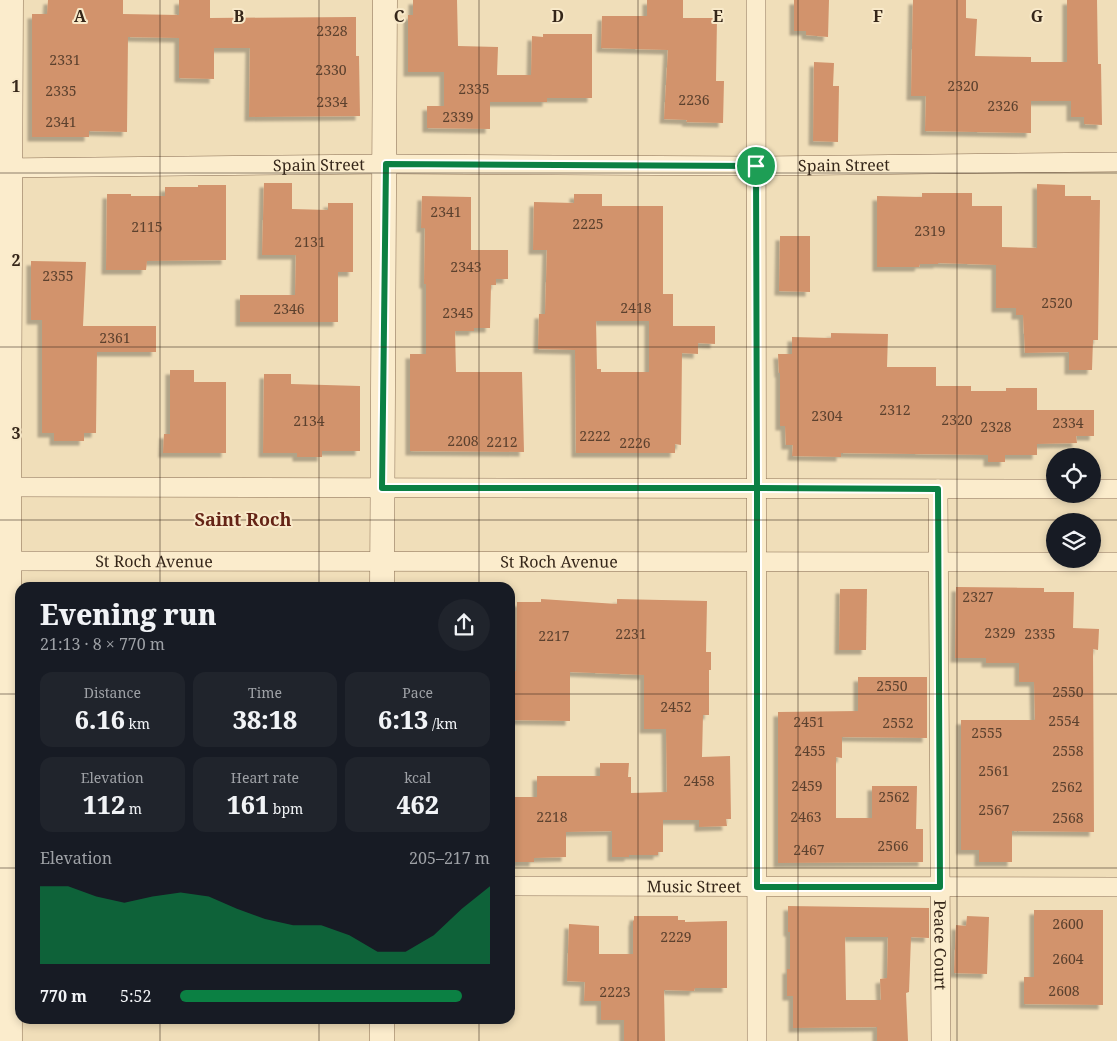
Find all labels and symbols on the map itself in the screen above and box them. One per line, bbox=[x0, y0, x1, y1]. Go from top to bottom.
text: A bbox=[74, 5, 87, 27]
text: B bbox=[234, 5, 245, 27]
text: C bbox=[394, 5, 405, 27]
text: D bbox=[552, 5, 564, 27]
text: E bbox=[713, 5, 723, 27]
text: F bbox=[873, 5, 883, 27]
text: G bbox=[1031, 5, 1043, 27]
house number: 2328 bbox=[316, 21, 348, 40]
house number: 2331 bbox=[49, 50, 81, 69]
house number: 2330 bbox=[315, 60, 347, 79]
text: 1 bbox=[11, 75, 21, 97]
house number: 2320 bbox=[947, 76, 979, 95]
house number: 2335 bbox=[458, 79, 490, 98]
house number: 2335 bbox=[45, 81, 77, 100]
house number: 2236 bbox=[678, 90, 710, 109]
house number: 2334 bbox=[316, 92, 348, 111]
house number: 2326 bbox=[987, 96, 1019, 115]
house number: 2339 bbox=[442, 107, 474, 126]
house number: 2341 bbox=[45, 112, 77, 131]
pin bbox=[735, 145, 777, 187]
street label: Spain Street bbox=[273, 153, 365, 176]
street label: Spain Street bbox=[798, 154, 890, 177]
house number: 2341 bbox=[430, 202, 462, 221]
house number: 2225 bbox=[572, 214, 604, 233]
house number: 2115 bbox=[131, 217, 163, 236]
house number: 2319 bbox=[914, 221, 946, 240]
house number: 2131 bbox=[294, 232, 326, 251]
text: 2 bbox=[11, 249, 21, 271]
house number: 2343 bbox=[450, 257, 482, 276]
house number: 2355 bbox=[42, 266, 74, 285]
house number: 2520 bbox=[1041, 293, 1073, 312]
house number: 2418 bbox=[620, 298, 652, 317]
house number: 2346 bbox=[273, 299, 305, 318]
house number: 2345 bbox=[442, 303, 474, 322]
house number: 2361 bbox=[99, 328, 131, 347]
house number: 2312 bbox=[879, 400, 911, 419]
house number: 2304 bbox=[811, 406, 843, 425]
house number: 2320 bbox=[941, 410, 973, 429]
house number: 2134 bbox=[293, 411, 325, 430]
house number: 2334 bbox=[1052, 413, 1084, 432]
house number: 2328 bbox=[980, 417, 1012, 436]
text: 3 bbox=[11, 422, 21, 444]
house number: 2222 bbox=[579, 426, 611, 445]
house number: 2208 bbox=[447, 431, 479, 450]
house number: 2212 bbox=[486, 432, 518, 451]
house number: 2226 bbox=[619, 433, 651, 452]
district label: Saint Roch bbox=[195, 507, 291, 531]
street label: St Roch Avenue bbox=[95, 550, 213, 572]
street label: St Roch Avenue bbox=[500, 550, 618, 573]
house number: 2327 bbox=[962, 587, 994, 606]
house number: 2329 bbox=[984, 623, 1016, 642]
house number: 2231 bbox=[615, 624, 647, 643]
house number: 2335 bbox=[1024, 624, 1056, 643]
house number: 2217 bbox=[538, 626, 570, 645]
house number: 2550 bbox=[876, 676, 908, 695]
house number: 2550 bbox=[1052, 682, 1084, 701]
house number: 2452 bbox=[660, 697, 692, 716]
house number: 2554 bbox=[1048, 711, 1080, 730]
house number: 2451 bbox=[793, 712, 825, 731]
house number: 2552 bbox=[882, 713, 914, 732]
house number: 2555 bbox=[971, 723, 1003, 742]
house number: 2455 bbox=[794, 741, 826, 760]
house number: 2558 bbox=[1052, 741, 1084, 760]
house number: 2561 bbox=[978, 761, 1010, 780]
house number: 2458 bbox=[683, 771, 715, 790]
house number: 2459 bbox=[791, 776, 823, 795]
house number: 2562 bbox=[1051, 777, 1083, 796]
house number: 2562 bbox=[878, 787, 910, 806]
house number: 2567 bbox=[978, 800, 1010, 819]
house number: 2218 bbox=[536, 807, 568, 826]
house number: 2463 bbox=[790, 807, 822, 826]
house number: 2568 bbox=[1052, 808, 1084, 827]
house number: 2566 bbox=[877, 836, 909, 855]
house number: 2467 bbox=[793, 840, 825, 859]
street label: Music Street bbox=[647, 875, 742, 897]
street label: Peace Court bbox=[929, 900, 952, 991]
house number: 2600 bbox=[1052, 914, 1084, 933]
house number: 2229 bbox=[660, 927, 692, 946]
house number: 2604 bbox=[1052, 949, 1084, 968]
house number: 2608 bbox=[1048, 981, 1080, 1000]
house number: 2223 bbox=[599, 982, 631, 1001]

